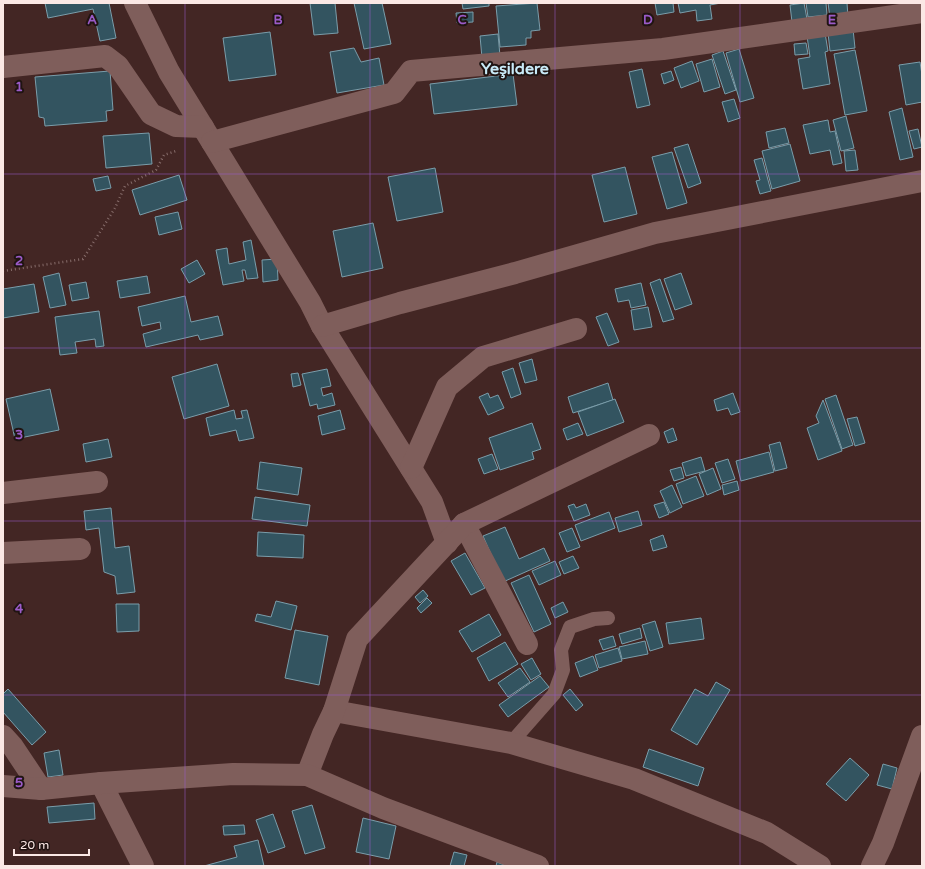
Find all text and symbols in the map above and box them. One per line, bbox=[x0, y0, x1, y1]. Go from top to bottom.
text: A bbox=[87, 12, 97, 28]
text: B bbox=[273, 12, 283, 28]
text: C bbox=[457, 12, 467, 28]
text: D bbox=[643, 12, 653, 28]
text: E bbox=[828, 12, 836, 28]
district label: Yeşildere bbox=[481, 59, 549, 79]
text: 1 bbox=[15, 79, 23, 95]
text: 2 bbox=[15, 253, 23, 269]
text: 3 bbox=[15, 427, 23, 443]
text: 4 bbox=[15, 601, 24, 617]
text: 5 bbox=[15, 775, 23, 791]
scale bar bbox=[14, 831, 89, 857]
text: 20 m bbox=[20, 838, 49, 852]

